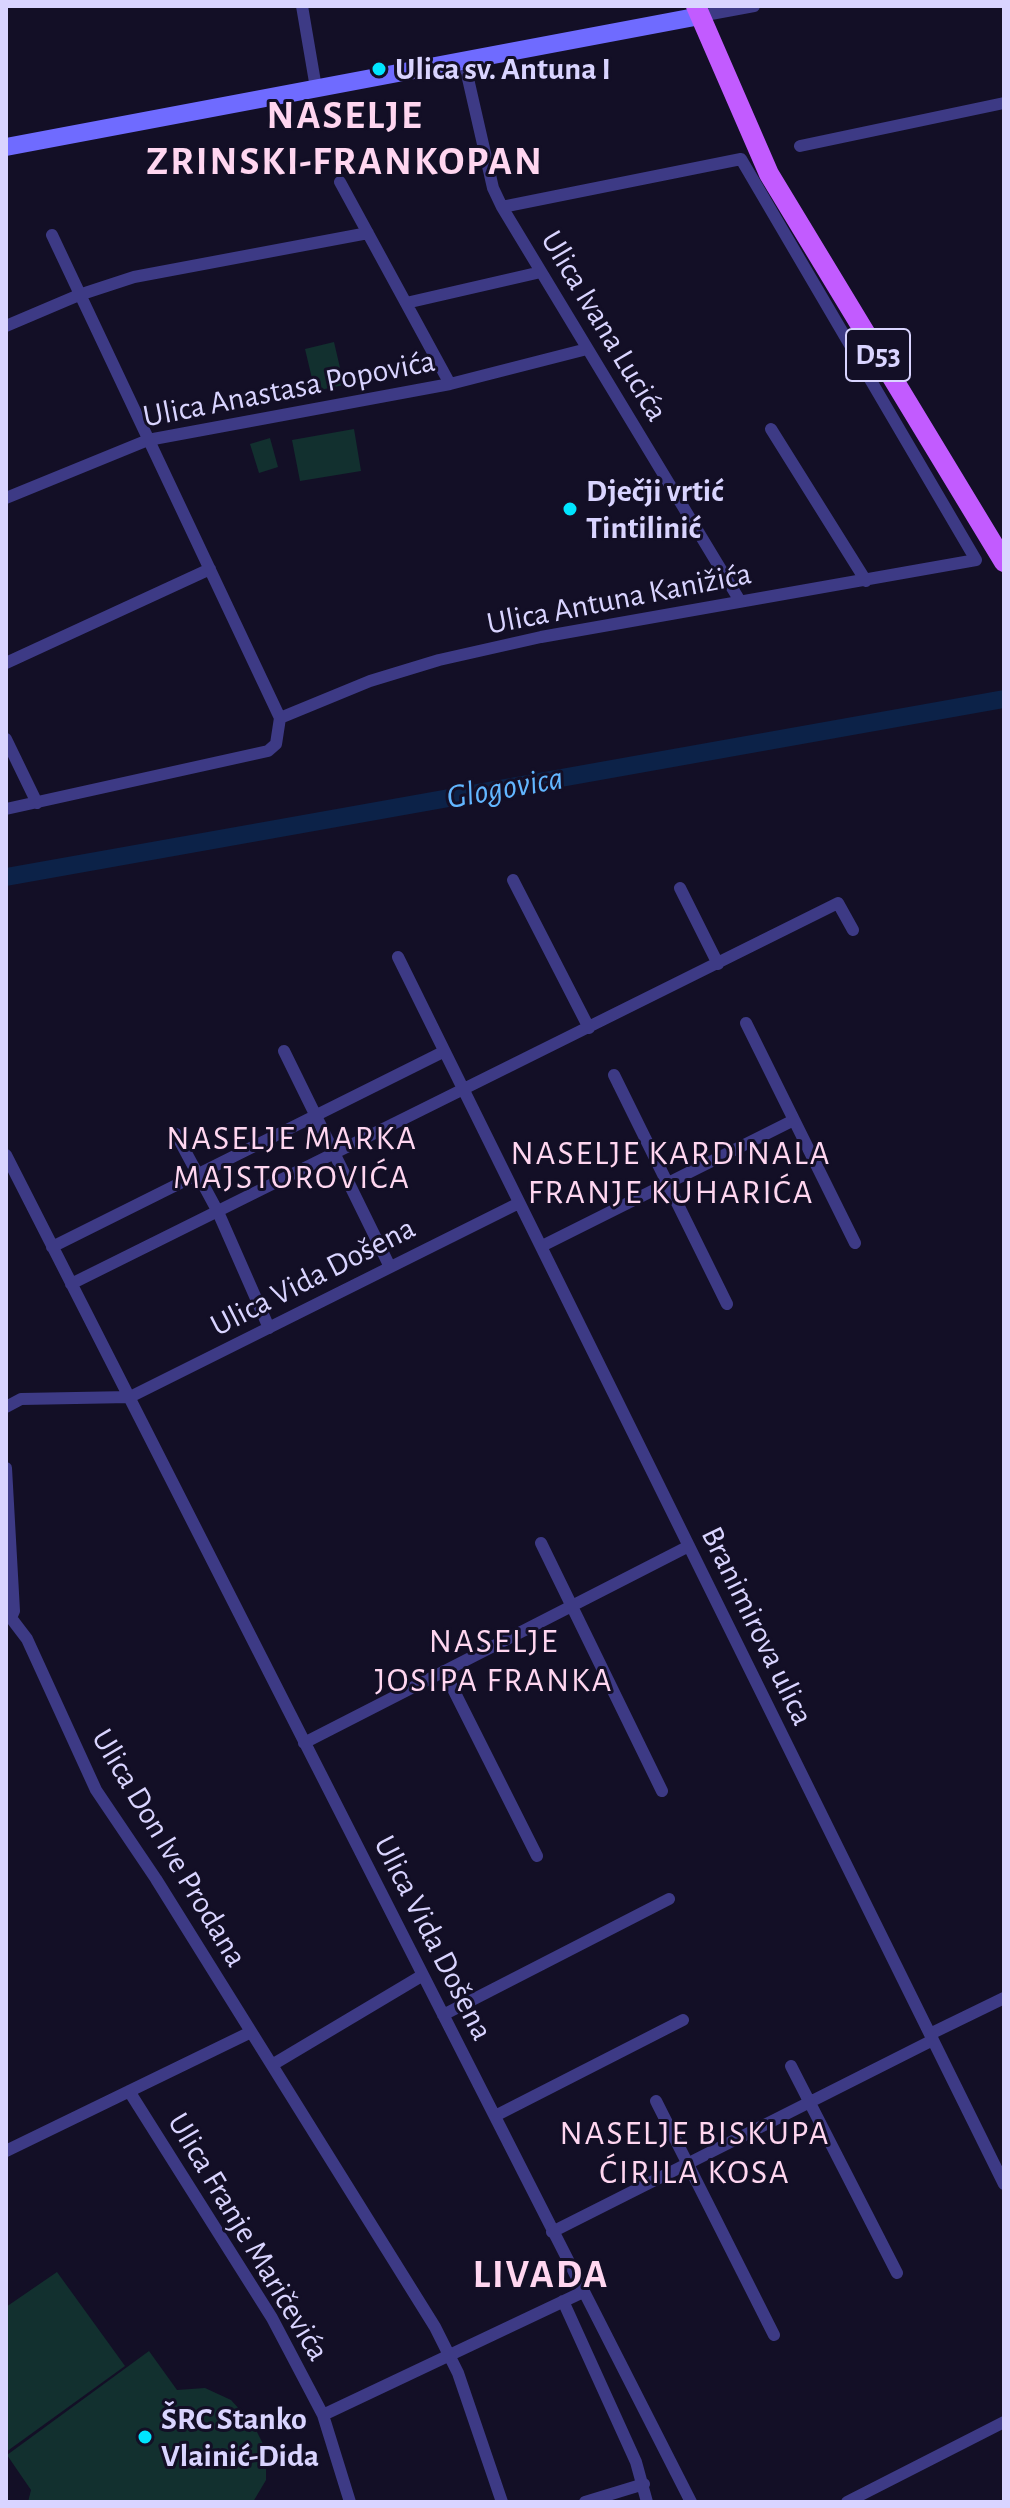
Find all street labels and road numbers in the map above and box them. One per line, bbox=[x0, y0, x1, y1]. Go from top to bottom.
street label: Ulica Ivana Lucića bbox=[532, 224, 676, 428]
road number: D53 bbox=[846, 329, 910, 381]
street label: Ulica Anastasa Popovića bbox=[140, 342, 438, 436]
street label: Ulica Antuna Kanižića bbox=[483, 555, 755, 643]
street label: Ulica Vida Došena bbox=[204, 1209, 422, 1345]
street label: Branimirova ulica bbox=[692, 1520, 822, 1732]
street label: Ulica Don Ive Prodana bbox=[83, 1722, 255, 1974]
street label: Ulica Vida Došena bbox=[365, 1829, 501, 2047]
street label: Ulica Franje Maričevića bbox=[159, 2106, 337, 2368]

